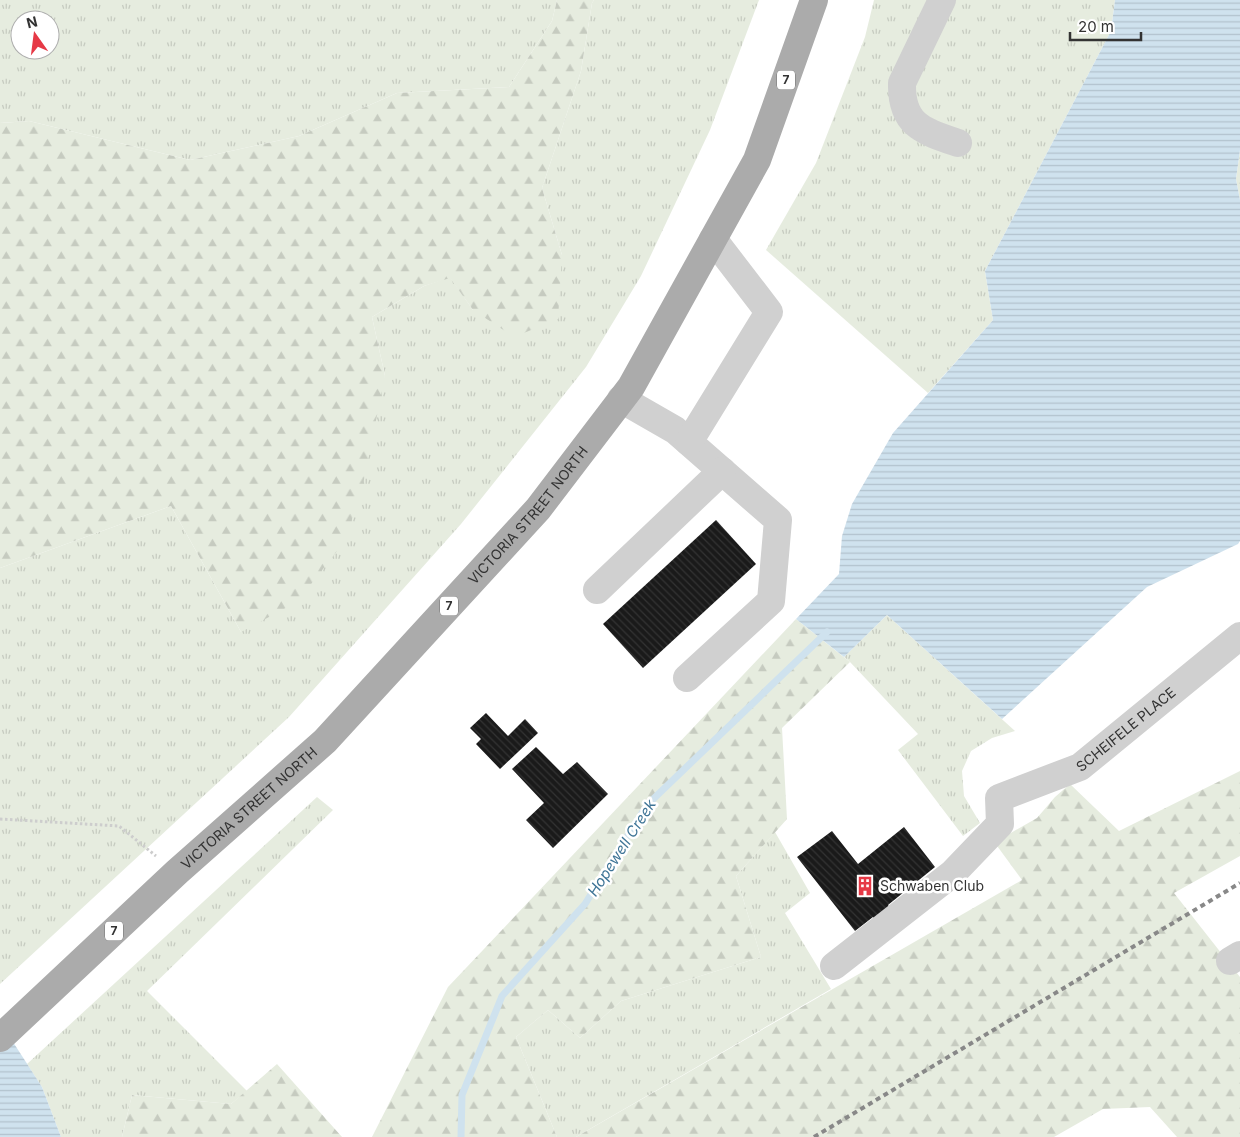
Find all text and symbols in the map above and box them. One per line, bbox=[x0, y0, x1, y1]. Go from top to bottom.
north arrow bbox=[10, 10, 60, 60]
scale bar bbox=[1070, 10, 1141, 42]
text: N bbox=[25, 12, 39, 31]
text: 20 m bbox=[1078, 17, 1114, 36]
road number: 7 bbox=[777, 70, 795, 90]
street label: VICTORIA STREET NORTH bbox=[464, 443, 591, 588]
road number: 7 bbox=[440, 596, 458, 616]
street label: SCHEIFELE PLACE bbox=[1072, 683, 1179, 775]
street label: VICTORIA STREET NORTH bbox=[177, 743, 320, 872]
water label: Hopewell Creek bbox=[583, 795, 660, 900]
building icon: Schwaben Club bbox=[854, 875, 876, 897]
place label: Schwaben Club bbox=[880, 877, 984, 894]
road number: 7 bbox=[105, 921, 123, 940]

